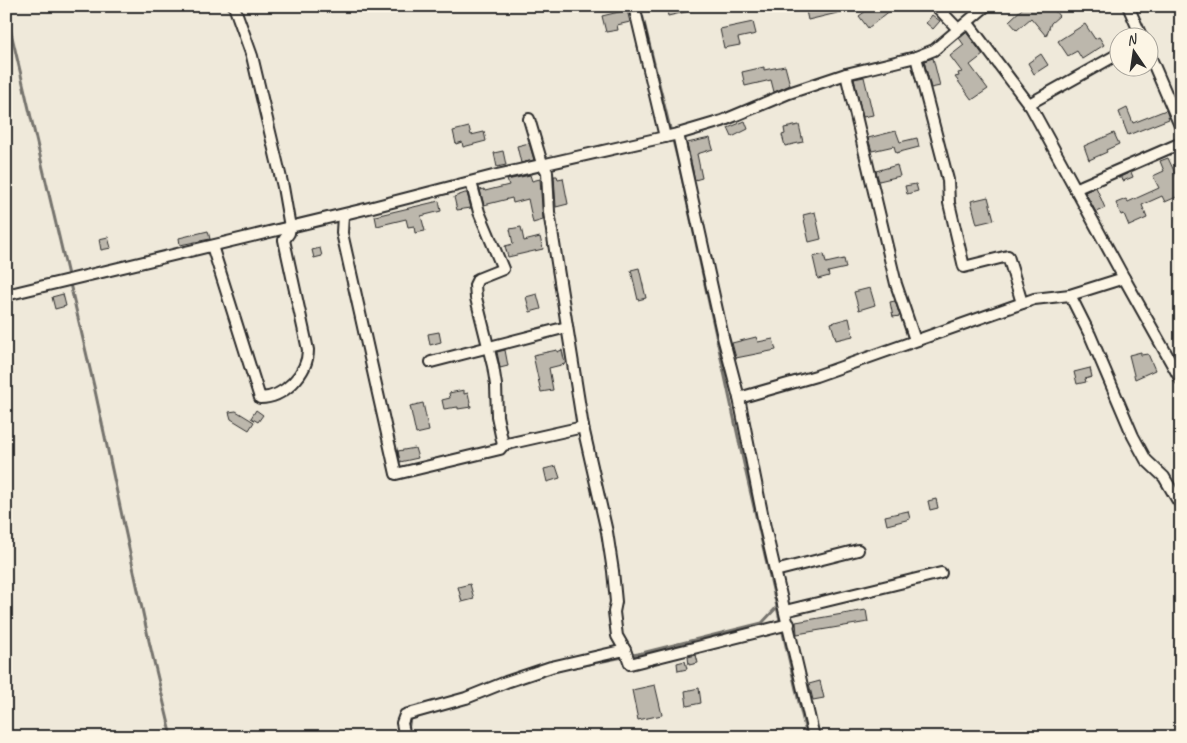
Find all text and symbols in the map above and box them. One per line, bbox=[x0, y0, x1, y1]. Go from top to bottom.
north arrow bbox=[1110, 28, 1160, 78]
text: N bbox=[1125, 30, 1140, 49]

